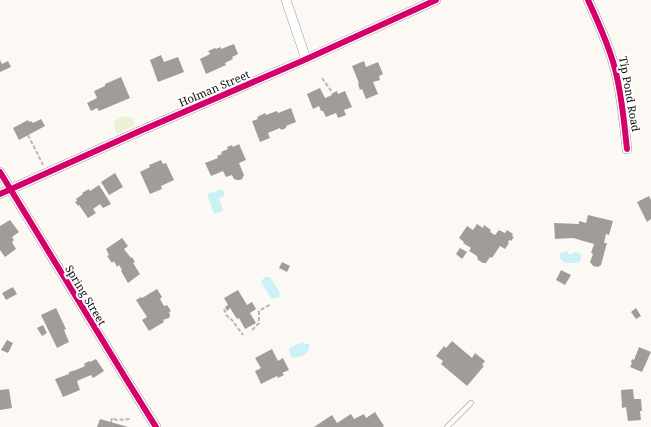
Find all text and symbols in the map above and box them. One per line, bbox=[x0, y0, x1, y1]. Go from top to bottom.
street label: Tip Pond Road bbox=[616, 55, 644, 133]
street label: Holman Street bbox=[176, 66, 252, 110]
street label: Spring Street bbox=[62, 262, 110, 328]

